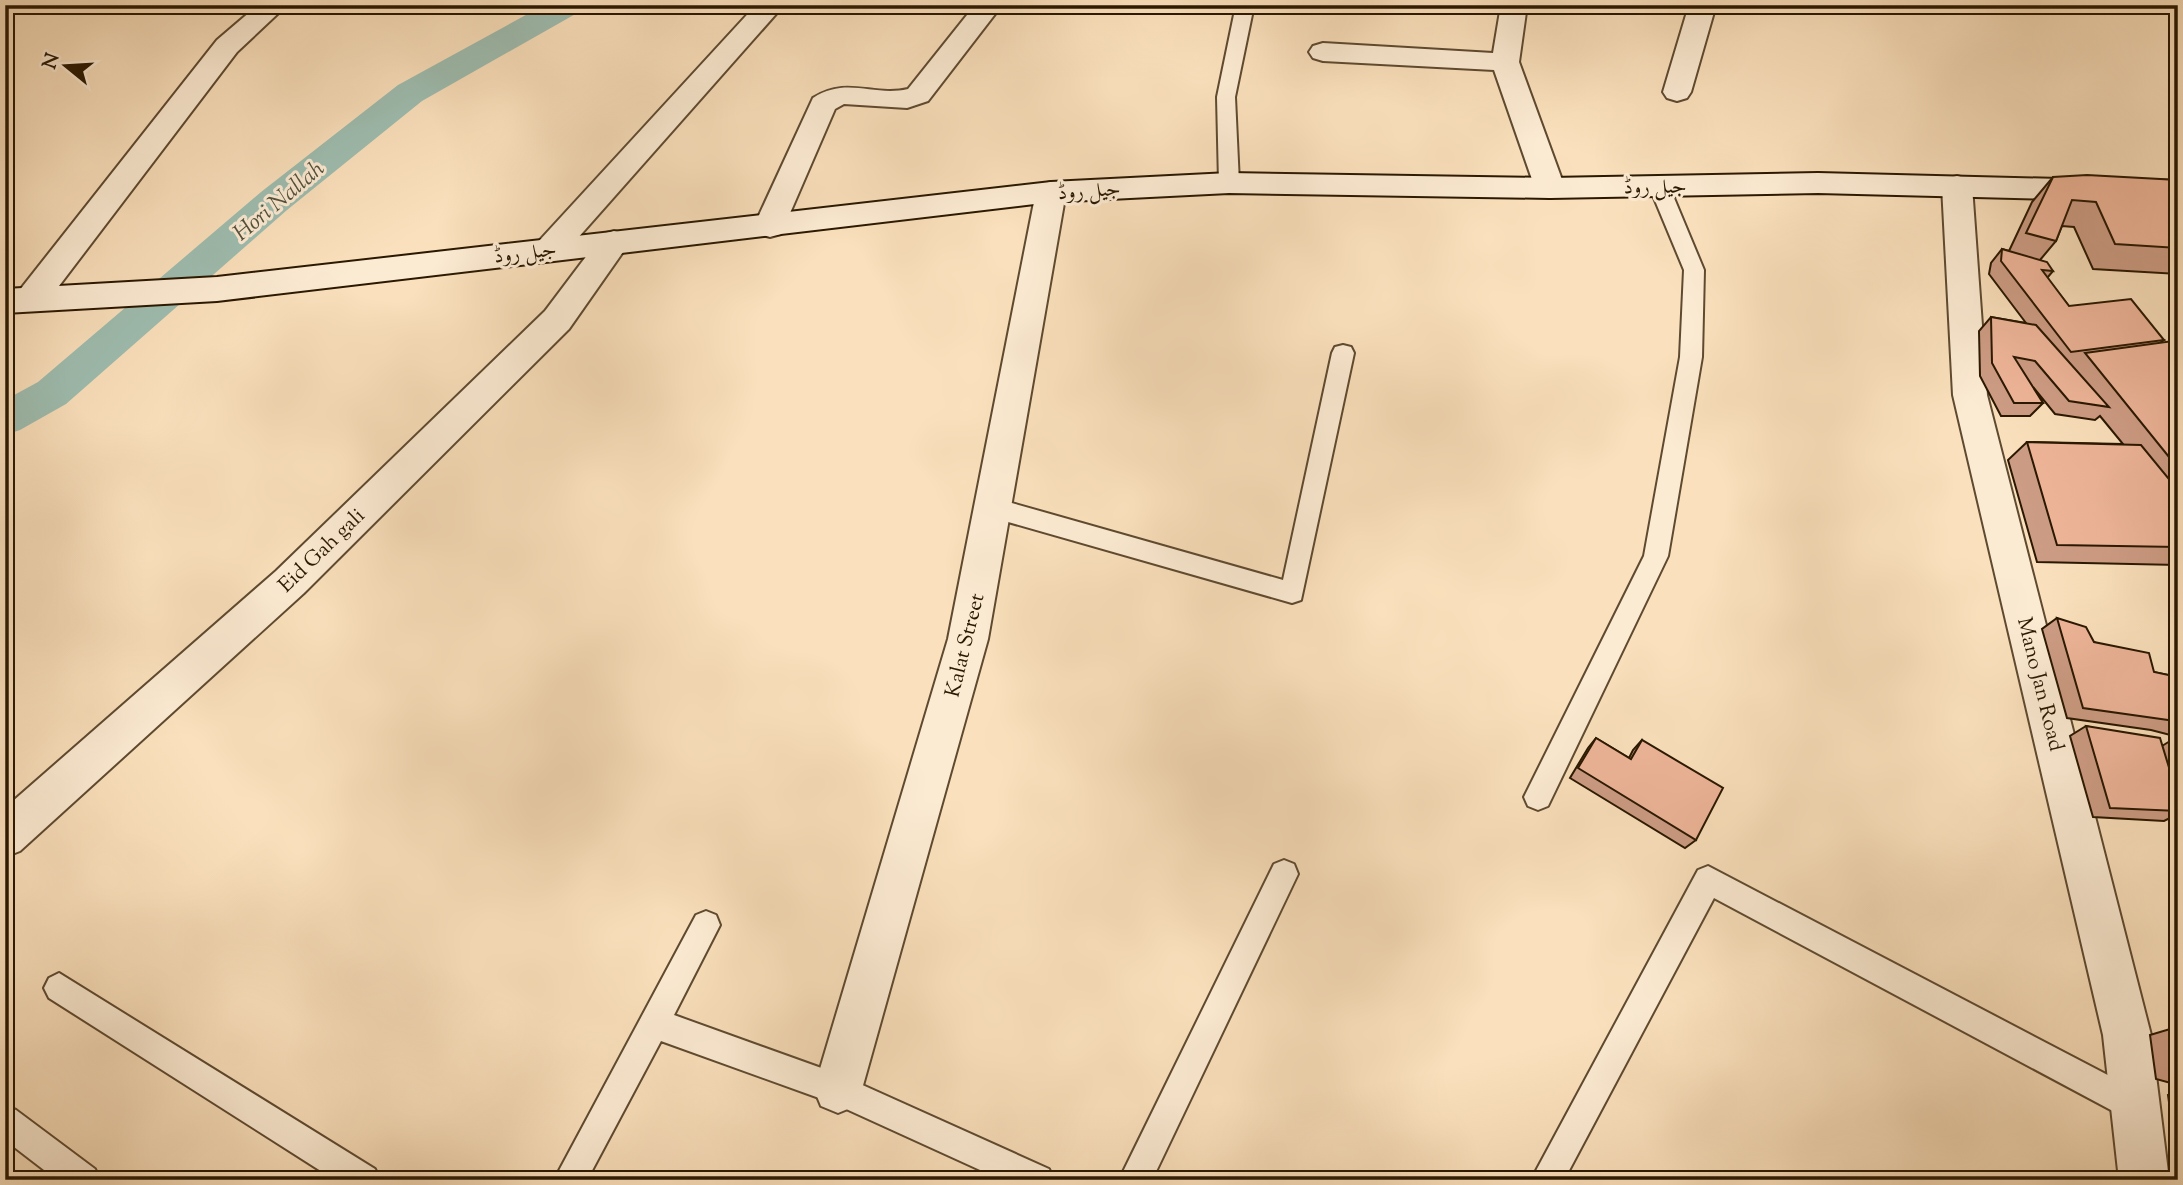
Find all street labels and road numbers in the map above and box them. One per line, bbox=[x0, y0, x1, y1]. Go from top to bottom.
street label: جیل روڈ bbox=[1623, 172, 1687, 204]
street label: جیل روڈ bbox=[1057, 175, 1122, 209]
street label: جیل روڈ bbox=[492, 235, 558, 273]
street label: Eid Gah gali bbox=[272, 502, 373, 601]
street label: Kalat Street bbox=[939, 590, 993, 701]
street label: Mano Jan Road bbox=[2008, 614, 2070, 755]

